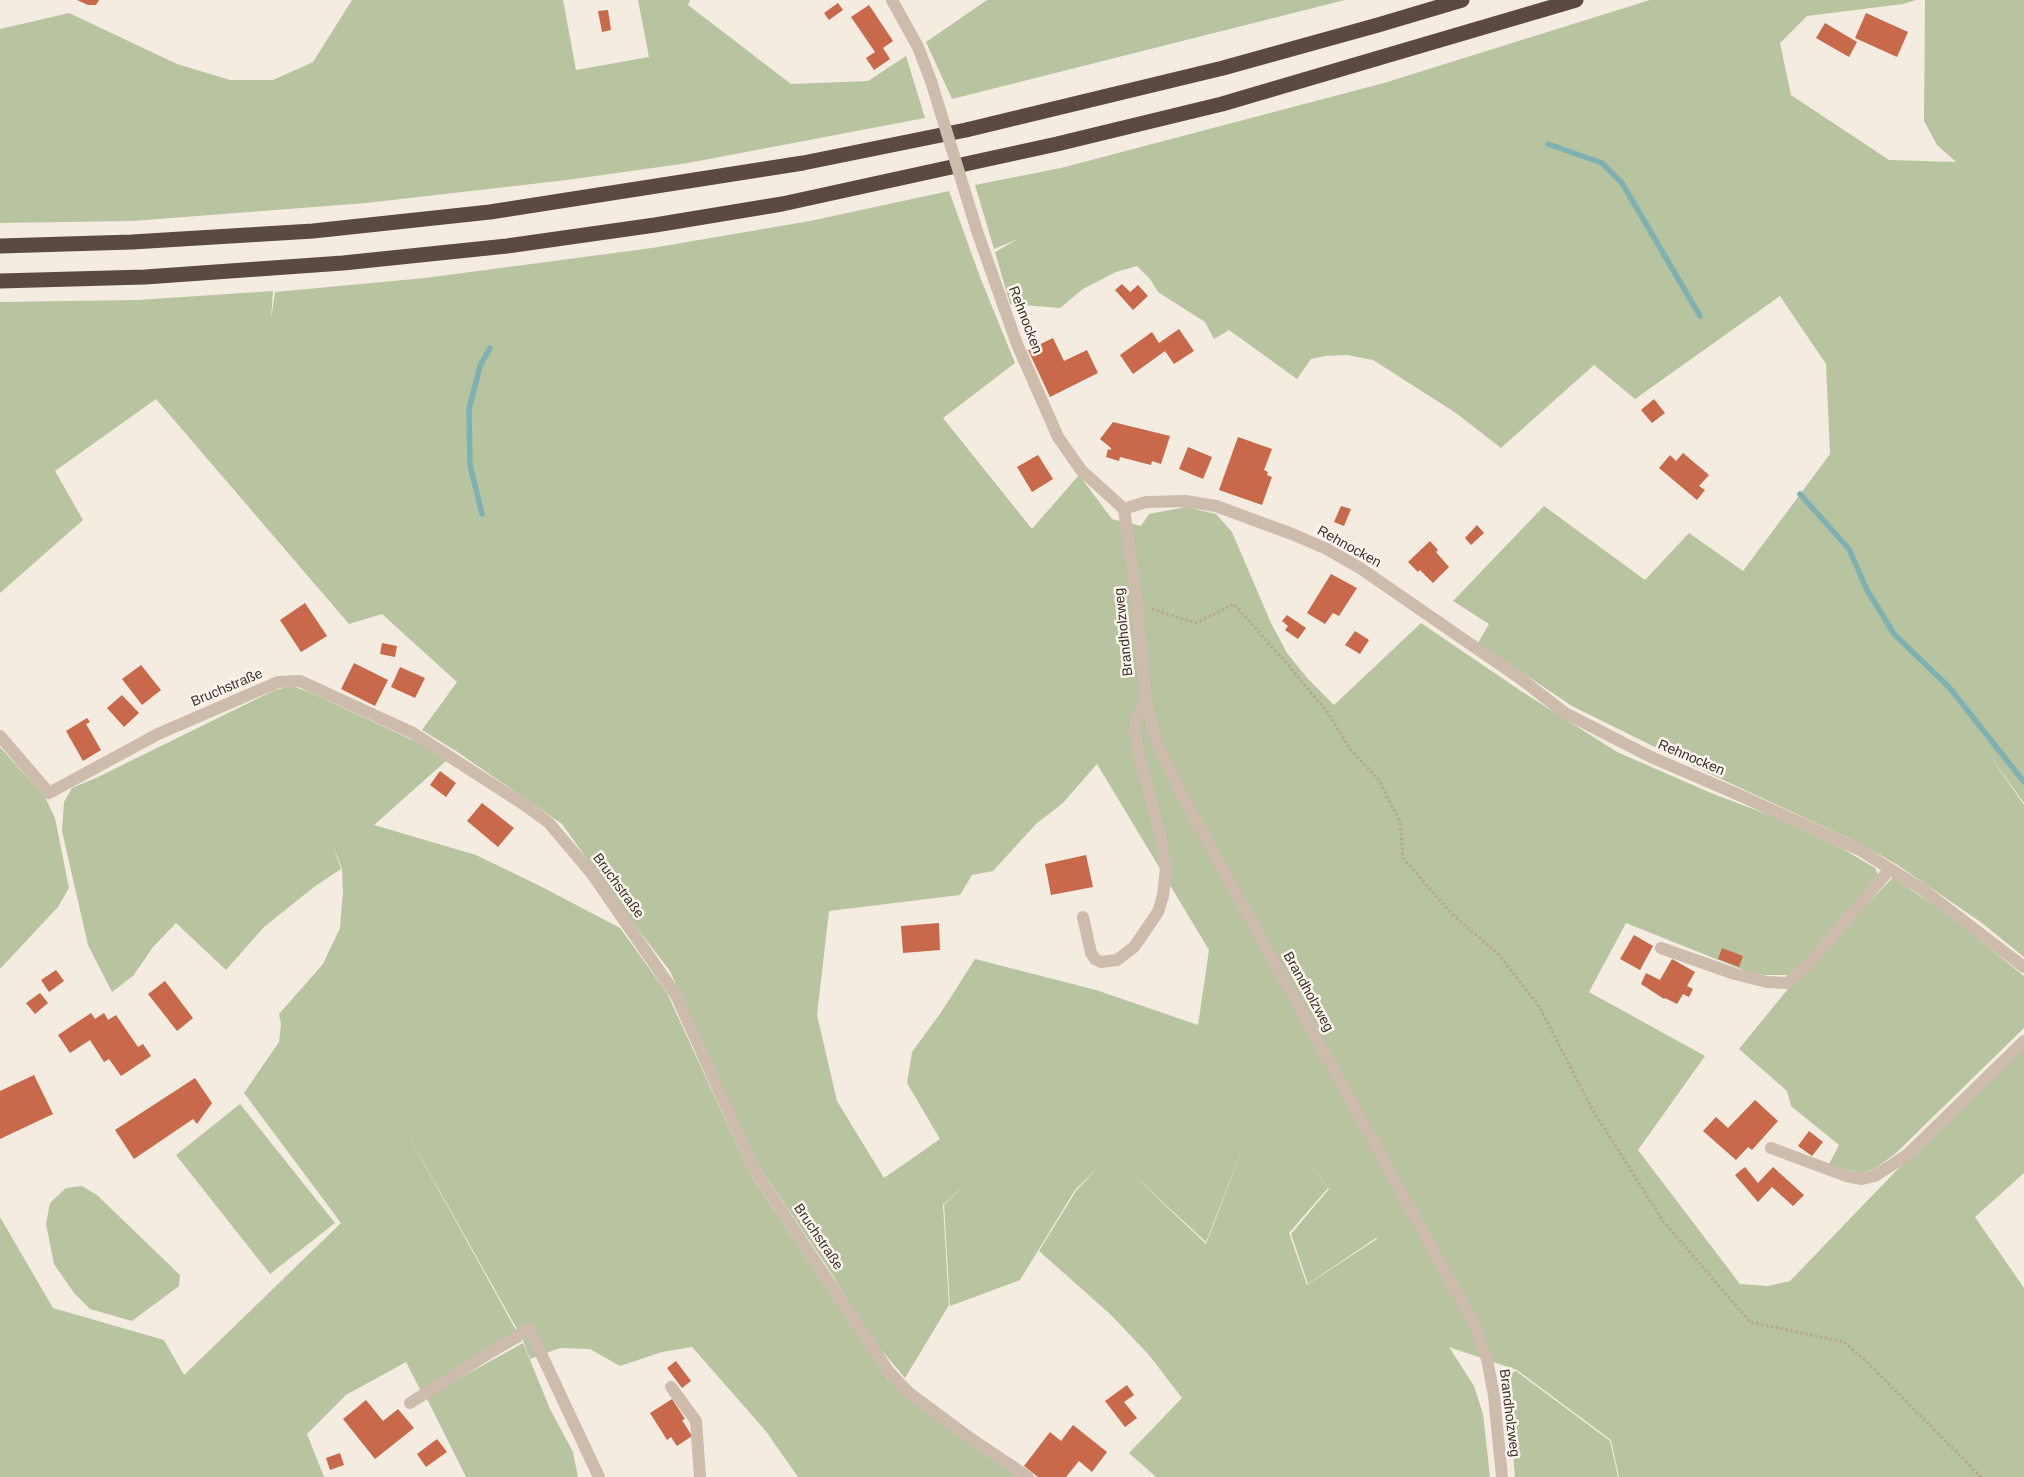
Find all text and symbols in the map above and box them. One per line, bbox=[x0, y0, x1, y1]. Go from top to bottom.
street label: Rehnocken bbox=[1004, 284, 1046, 356]
street label: Rehnocken bbox=[1314, 522, 1384, 572]
street label: Brandholzweg bbox=[1111, 587, 1137, 677]
street label: Bruchstraße bbox=[189, 665, 265, 711]
street label: Rehnocken bbox=[1655, 736, 1727, 780]
street label: Bruchstraße bbox=[589, 850, 647, 922]
street label: Brandholzweg bbox=[1279, 949, 1337, 1035]
street label: Bruchstraße bbox=[790, 1201, 846, 1273]
street label: Brandholzweg bbox=[1495, 1368, 1523, 1458]

